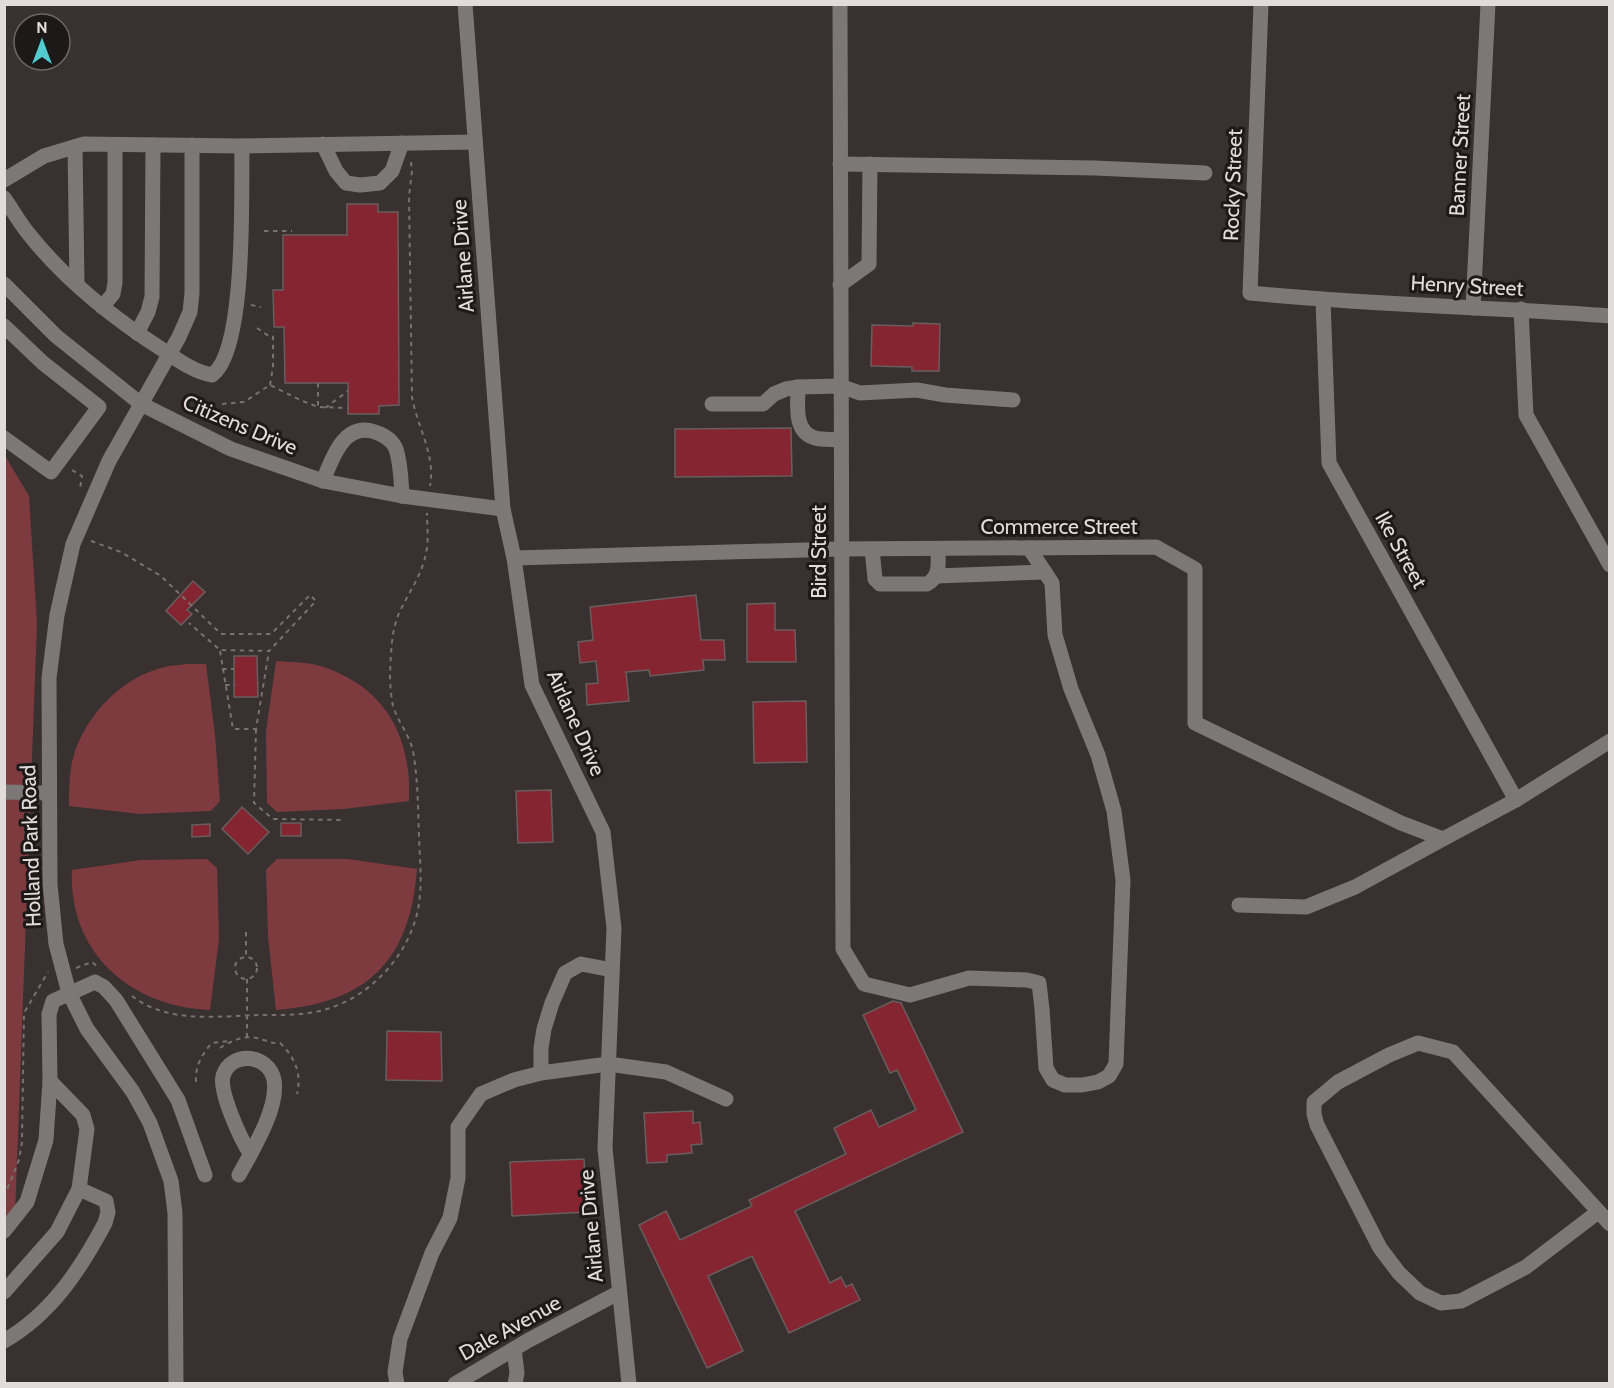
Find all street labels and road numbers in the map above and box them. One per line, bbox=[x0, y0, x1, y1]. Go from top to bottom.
street label: Banner Street bbox=[1444, 93, 1475, 217]
street label: Rocky Street bbox=[1218, 129, 1247, 241]
street label: Airlane Drive bbox=[446, 198, 479, 313]
street label: Henry Street bbox=[1410, 270, 1524, 301]
street label: Citizens Drive bbox=[179, 389, 302, 460]
street label: Bird Street bbox=[806, 505, 831, 599]
street label: Ike Street bbox=[1370, 507, 1433, 592]
street label: Commerce Street bbox=[981, 514, 1137, 539]
street label: Airlane Drive bbox=[542, 666, 611, 780]
street label: Holland Park Road bbox=[15, 764, 46, 928]
street label: Airlane Drive bbox=[573, 1168, 608, 1284]
street label: Dale Avenue bbox=[455, 1289, 565, 1366]

